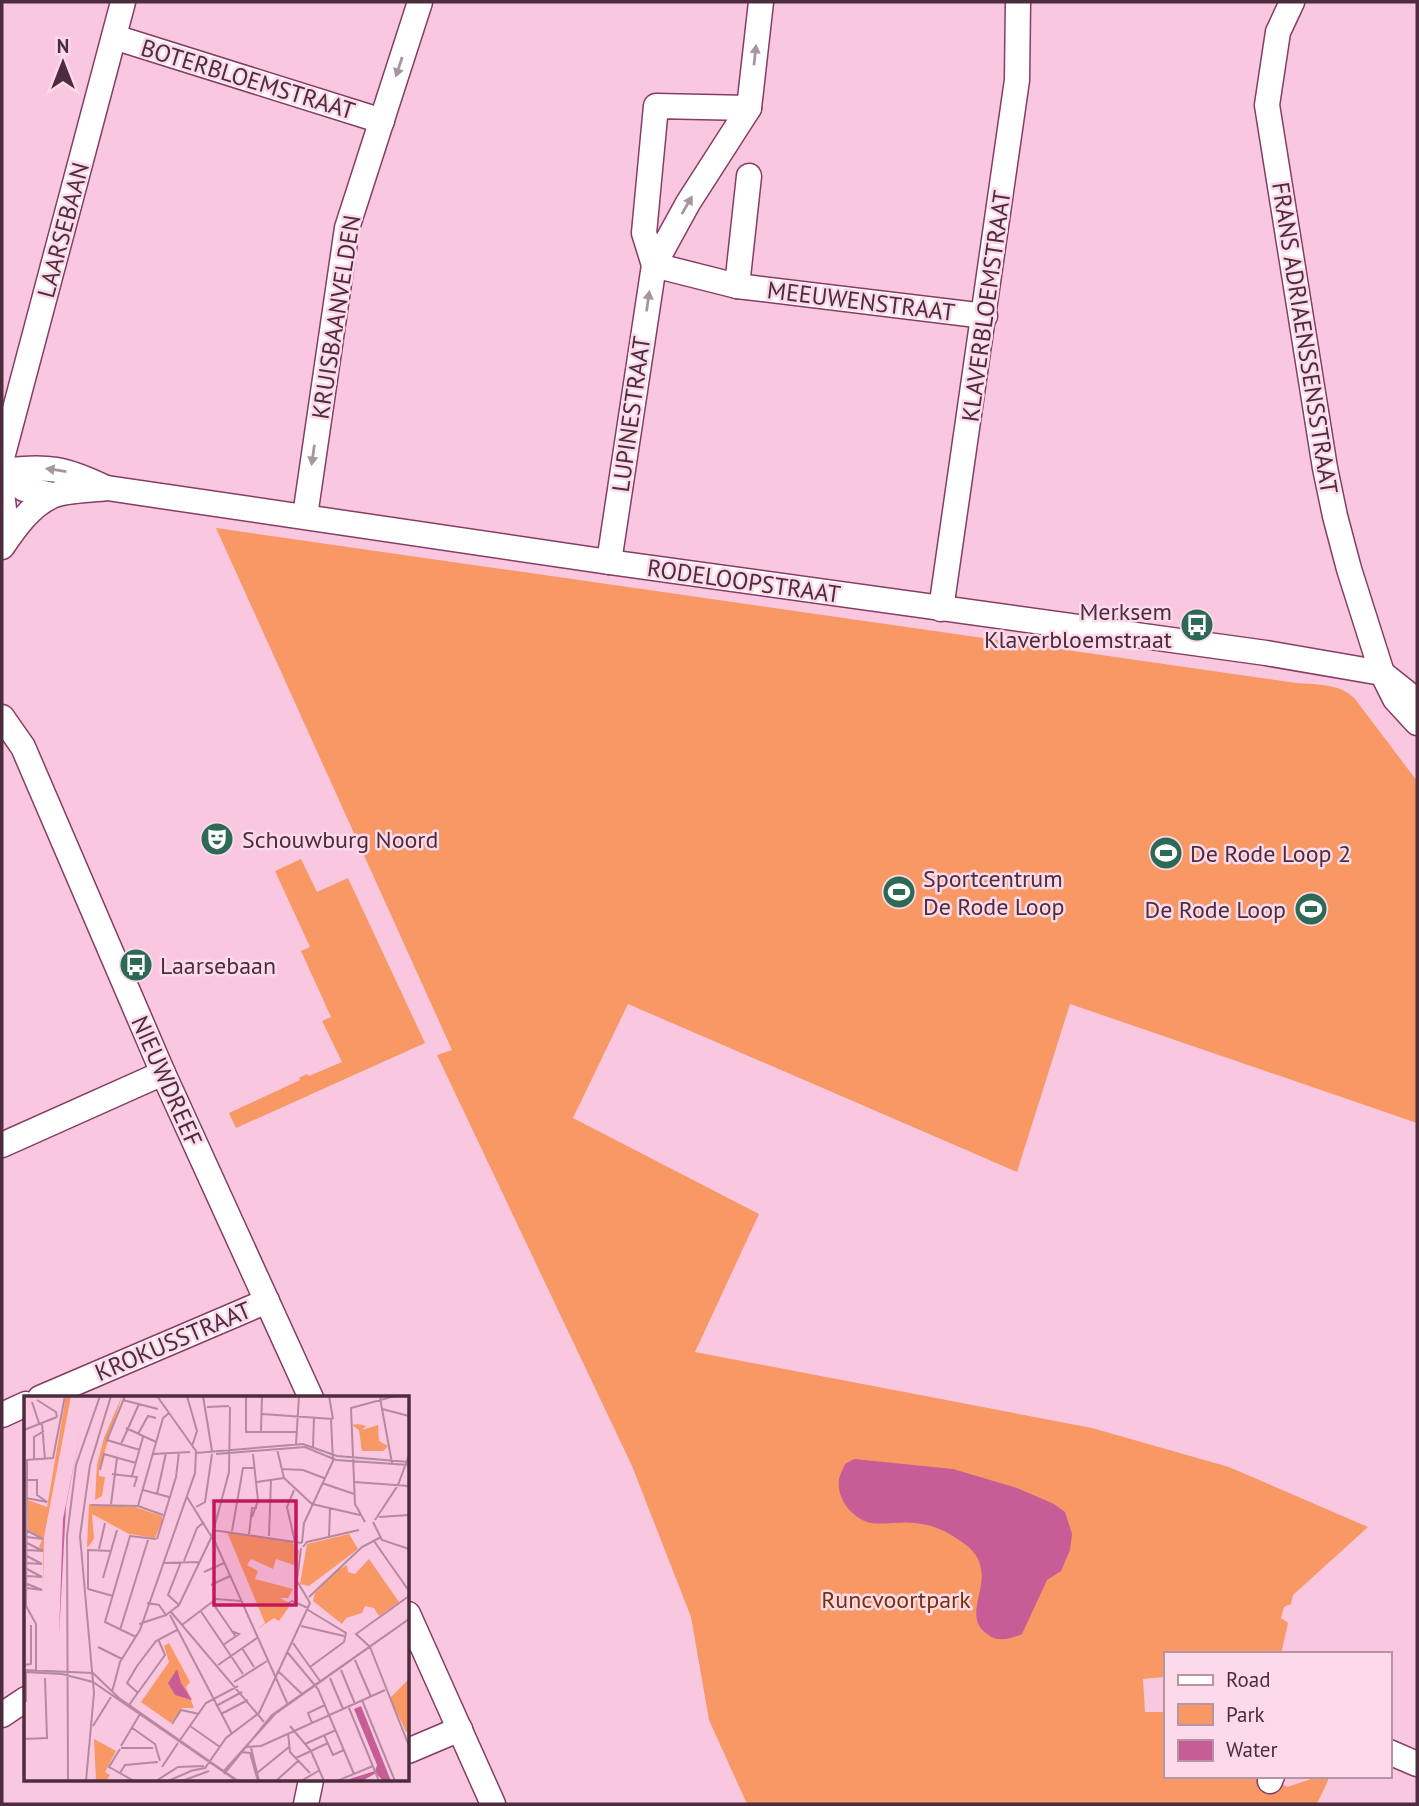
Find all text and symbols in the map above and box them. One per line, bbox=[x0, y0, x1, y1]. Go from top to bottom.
north arrow bbox=[28, 28, 98, 98]
street label: BOTERBLOEMSTRAAT bbox=[137, 32, 359, 126]
text: N bbox=[57, 34, 69, 58]
one-way arrow bbox=[750, 44, 761, 66]
one-way arrow bbox=[394, 56, 404, 77]
street label: LAARSEBAAN bbox=[30, 159, 96, 301]
street label: FRANS ADRIAENSSENSSTRAAT bbox=[1265, 180, 1345, 496]
street label: KLAVERBLOEMSTRAAT bbox=[954, 188, 1018, 424]
one-way arrow bbox=[681, 196, 693, 215]
street label: KRUISBAANVELDEN bbox=[305, 213, 367, 421]
street label: MEEUWENSTRAAT bbox=[765, 274, 957, 328]
one-way arrow bbox=[643, 290, 654, 312]
street label: LUPINESTRAAT bbox=[605, 334, 657, 494]
one-way arrow bbox=[308, 444, 319, 466]
one-way arrow bbox=[45, 464, 67, 475]
street label: RODELOOPSTRAAT bbox=[645, 552, 843, 610]
place label: Merksem Klaverbloemstraat bbox=[984, 596, 1172, 655]
bus stop icon: Merksem Klaverbloemstraat bbox=[1178, 606, 1216, 644]
theatre icon: Schouwburg Noord bbox=[198, 820, 236, 858]
place label: Schouwburg Noord bbox=[242, 824, 438, 855]
sports icon: De Rode Loop 2 bbox=[1147, 834, 1185, 872]
place label: De Rode Loop 2 bbox=[1190, 838, 1351, 869]
place label: Sportcentrum De Rode Loop bbox=[923, 863, 1065, 922]
sports icon: Sportcentrum De Rode Loop bbox=[880, 873, 918, 911]
sports icon: De Rode Loop bbox=[1292, 890, 1330, 928]
place label: De Rode Loop bbox=[1144, 894, 1286, 925]
bus stop icon: Laarsebaan bbox=[117, 946, 155, 984]
place label: Laarsebaan bbox=[160, 950, 276, 981]
street label: NIEUWDREEF bbox=[124, 1011, 210, 1151]
street label: KROKUSSTRAAT bbox=[90, 1294, 256, 1388]
inset map bbox=[24, 1396, 410, 1782]
park label: Runcvoortpark bbox=[821, 1584, 971, 1615]
legend bbox=[1164, 1652, 1391, 1778]
text: Road bbox=[1226, 1666, 1270, 1693]
text: Park bbox=[1226, 1701, 1265, 1728]
text: Water bbox=[1226, 1736, 1278, 1763]

